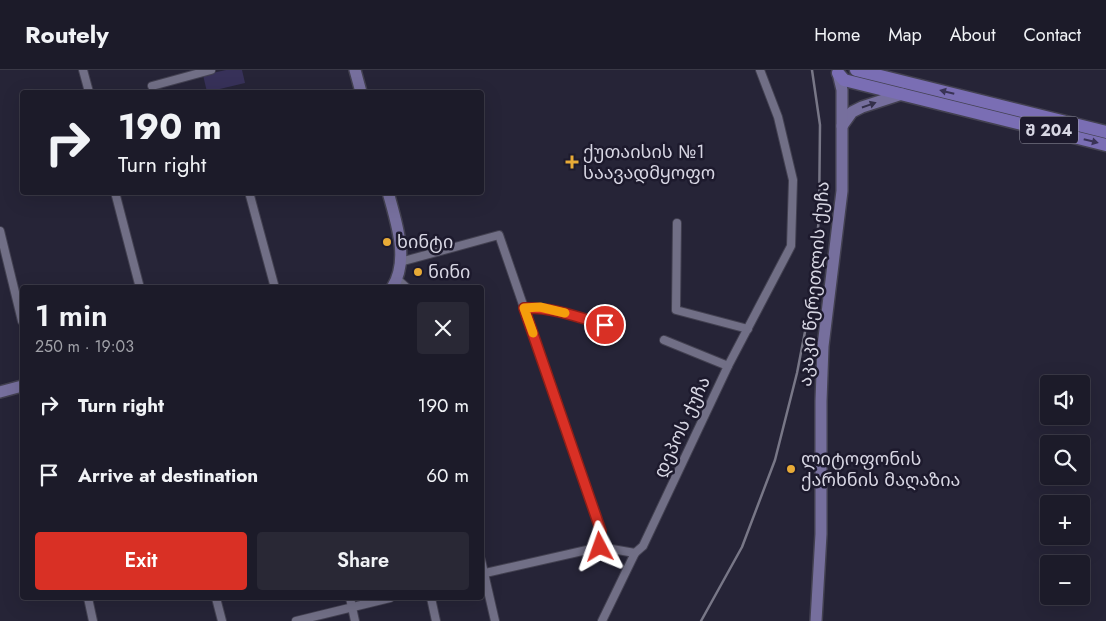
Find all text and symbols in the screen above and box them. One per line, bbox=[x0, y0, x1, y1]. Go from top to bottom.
text: Routely bbox=[25, 17, 109, 52]
text: Home bbox=[814, 22, 860, 48]
text: Map bbox=[888, 22, 922, 48]
text: About bbox=[950, 22, 995, 48]
text: Contact bbox=[1023, 22, 1081, 48]
one-way arrow bbox=[939, 88, 954, 96]
one-way arrow bbox=[861, 101, 876, 108]
text: 190 m bbox=[118, 102, 222, 152]
icon: right bbox=[35, 110, 100, 175]
road number: შ 204 bbox=[1020, 116, 1078, 144]
one-way arrow bbox=[1083, 137, 1098, 145]
place label: ქუთაისის №1 საავადმყოფო bbox=[583, 139, 715, 186]
text: Turn right bbox=[118, 148, 206, 180]
marker: ქუთაისის №1 საავადმყოფო bbox=[565, 155, 579, 169]
street label: აკაკი წერეთლის ქუჩა bbox=[792, 180, 836, 388]
place label: ხინტი bbox=[397, 229, 453, 255]
marker: ხინტი bbox=[381, 236, 393, 248]
place label: ნინი bbox=[428, 259, 470, 285]
marker: ნინი bbox=[412, 266, 424, 278]
text: 1 min bbox=[35, 294, 108, 337]
button: close bbox=[417, 302, 469, 354]
pin bbox=[584, 304, 626, 346]
icon: arrive bbox=[591, 311, 619, 339]
text: 250 m · 19:03 bbox=[35, 335, 134, 358]
street label: დეპოს ქუჩა bbox=[647, 372, 717, 482]
map controls bbox=[1040, 375, 1090, 605]
button: sound bbox=[1040, 375, 1090, 425]
icon: right bbox=[35, 391, 63, 419]
text: Turn right bbox=[78, 392, 164, 419]
text: 190 m bbox=[418, 392, 469, 419]
button: search bbox=[1040, 435, 1090, 485]
place label: ლიტოფონის ქარხნის მაღაზია bbox=[801, 446, 960, 493]
icon: arrive bbox=[35, 461, 63, 489]
text: Arrive at destination bbox=[78, 462, 258, 489]
text: 60 m bbox=[426, 462, 469, 489]
marker: ლიტოფონის ქარხნის მაღაზია bbox=[785, 463, 797, 475]
button: + bbox=[1040, 495, 1090, 545]
position arrow bbox=[573, 520, 625, 572]
button: Exit bbox=[35, 532, 247, 590]
button: Share bbox=[257, 532, 469, 590]
button: − bbox=[1040, 555, 1090, 605]

